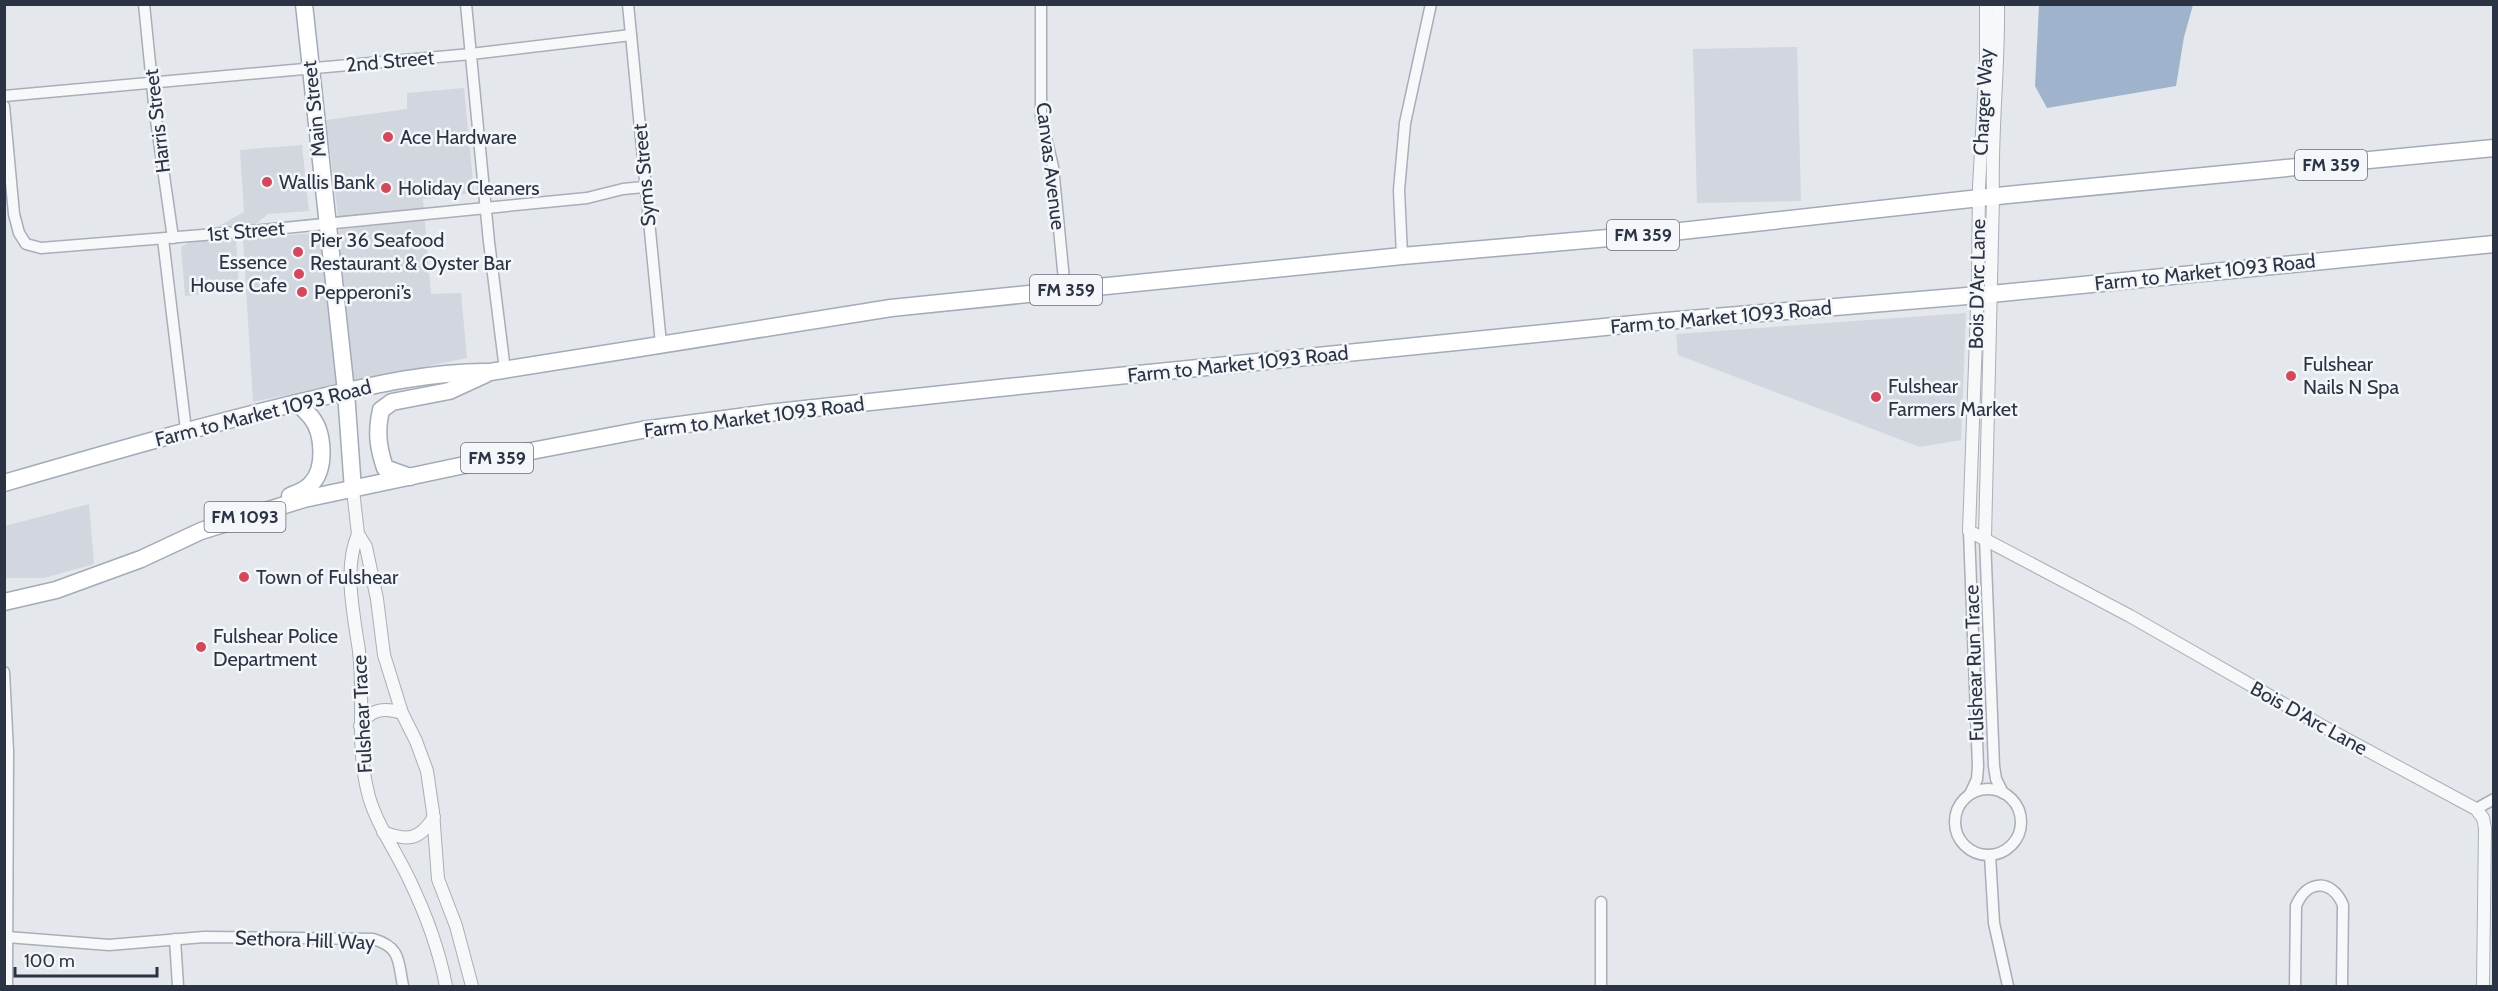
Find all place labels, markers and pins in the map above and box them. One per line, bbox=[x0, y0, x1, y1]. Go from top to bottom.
place label: Ace Hardware bbox=[400, 125, 517, 149]
marker: Ace Hardware bbox=[381, 130, 395, 144]
place label: Wallis Bank bbox=[279, 170, 375, 194]
marker: Wallis Bank bbox=[260, 175, 274, 189]
place label: Holiday Cleaners bbox=[398, 176, 540, 200]
marker: Holiday Cleaners bbox=[379, 181, 393, 195]
place label: Pier 36 Seafood Restaurant & Oyster Bar bbox=[310, 228, 512, 275]
marker: Pier 36 Seafood Restaurant & Oyster Bar bbox=[291, 245, 305, 259]
place label: Essence House Cafe bbox=[190, 250, 287, 297]
marker: Essence House Cafe bbox=[292, 267, 306, 281]
place label: Pepperoni’s bbox=[314, 280, 411, 304]
marker: Pepperoni’s bbox=[295, 285, 309, 299]
place label: Fulshear Nails N Spa bbox=[2303, 352, 2400, 399]
marker: Fulshear Nails N Spa bbox=[2284, 369, 2298, 383]
place label: Fulshear Farmers Market bbox=[1888, 374, 2018, 421]
marker: Fulshear Farmers Market bbox=[1869, 390, 1883, 404]
place label: Town of Fulshear bbox=[256, 565, 399, 589]
marker: Town of Fulshear bbox=[237, 570, 251, 584]
place label: Fulshear Police Department bbox=[213, 624, 338, 671]
marker: Fulshear Police Department bbox=[194, 640, 208, 654]

